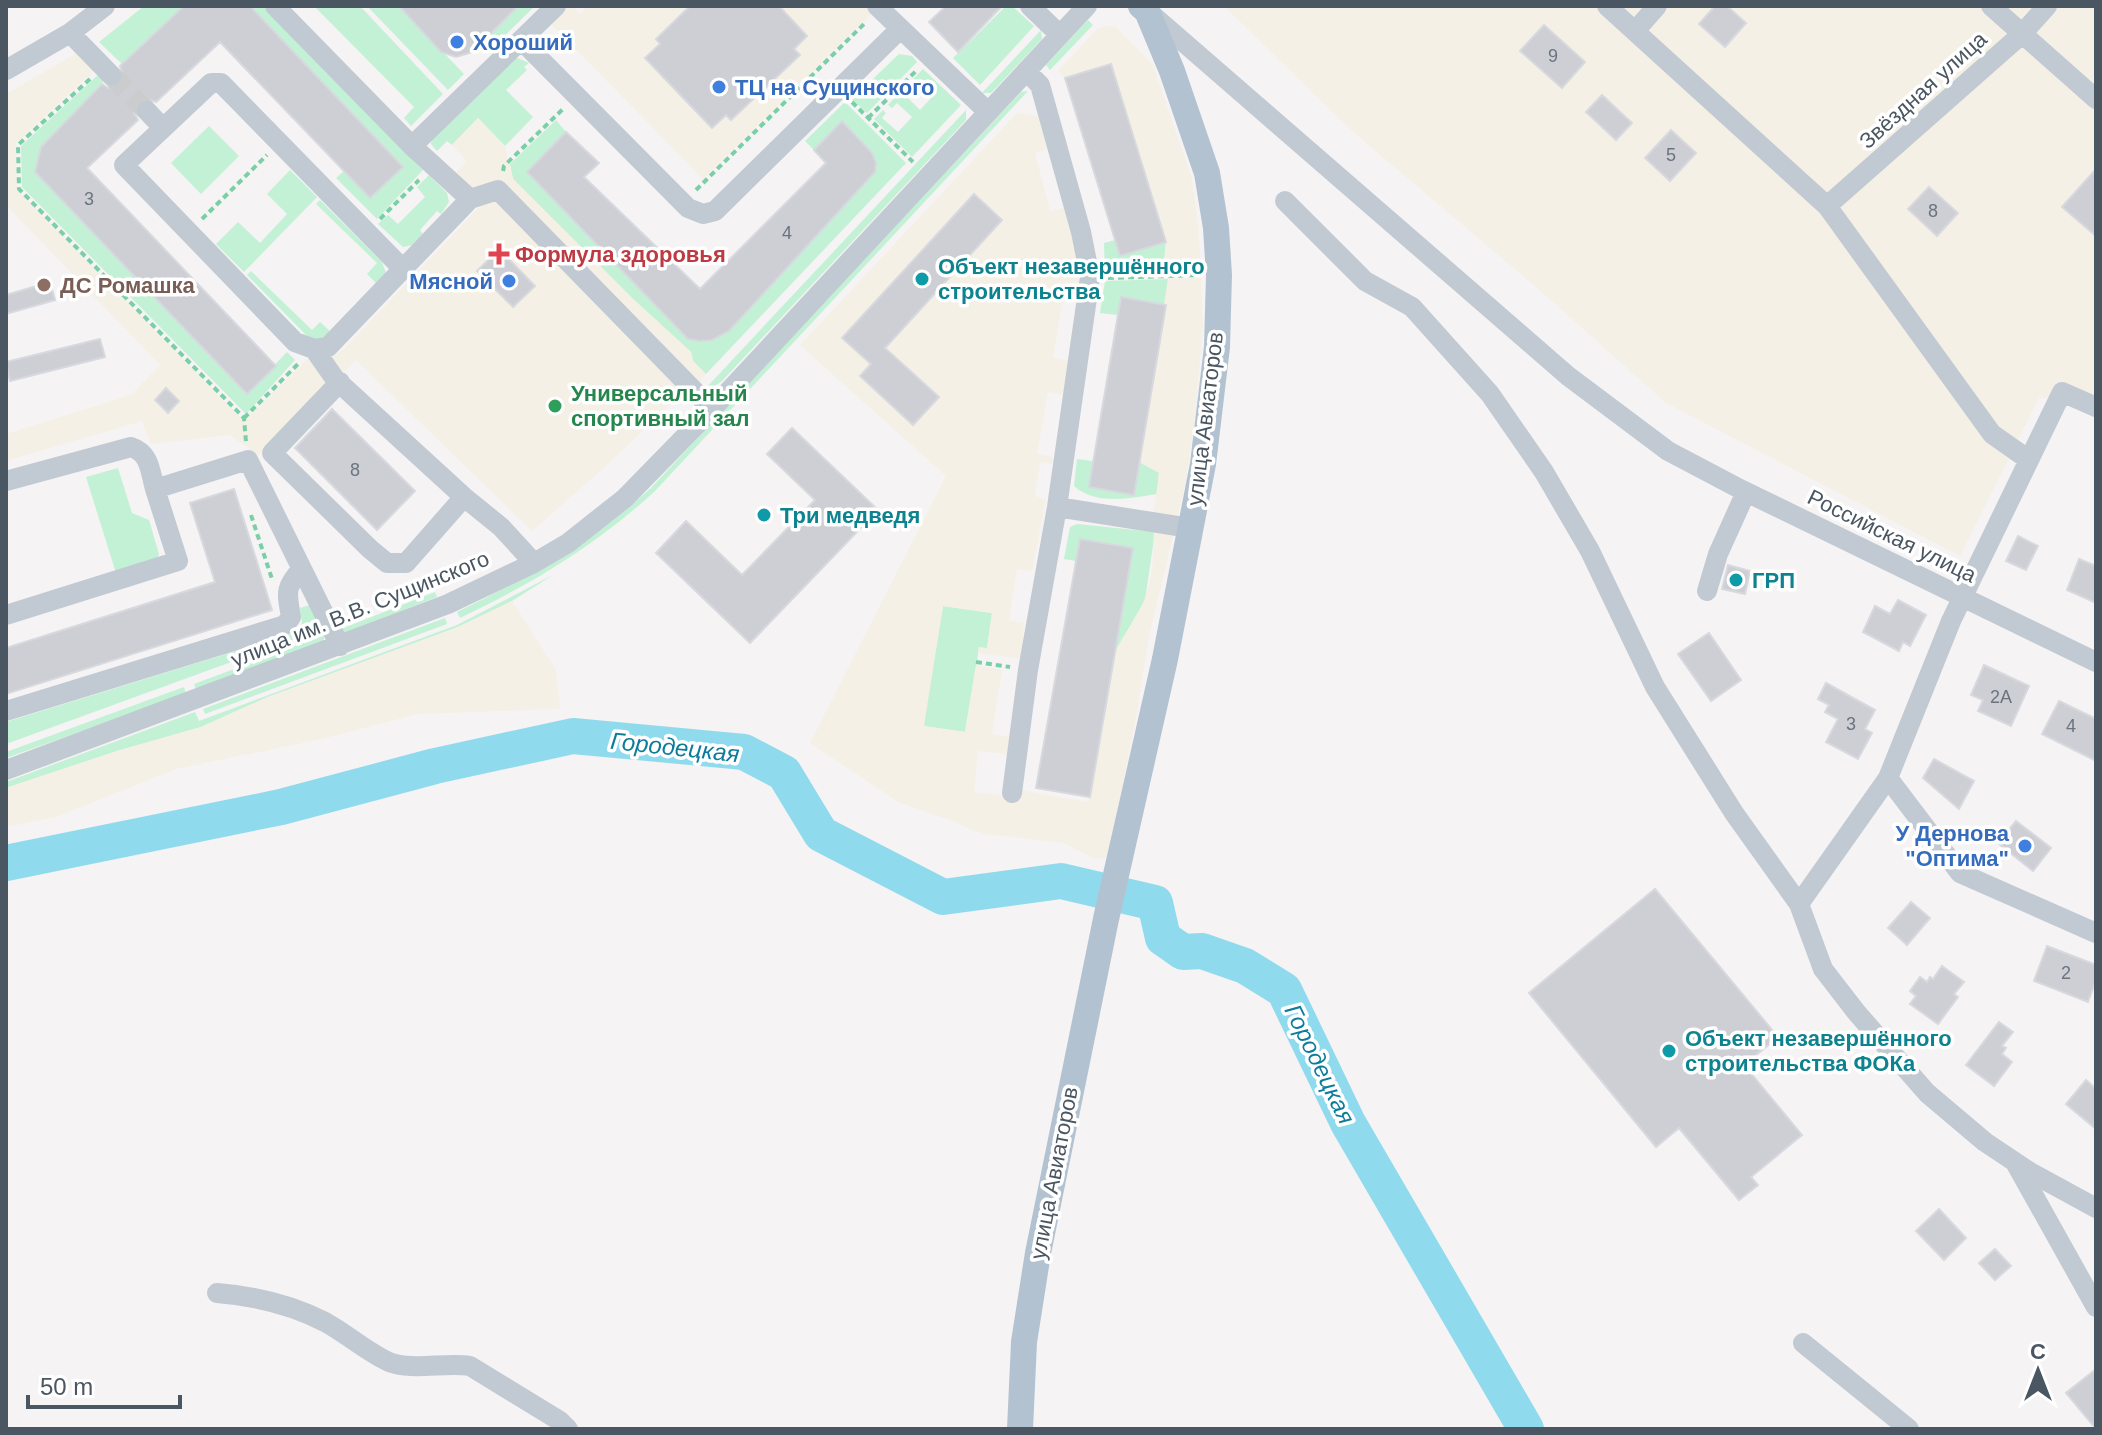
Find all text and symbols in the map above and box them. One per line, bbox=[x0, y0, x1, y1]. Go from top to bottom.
street label: Звёздная улица bbox=[1854, 26, 1992, 154]
place label: Хороший bbox=[473, 30, 573, 55]
marker: Хороший bbox=[448, 33, 466, 51]
house number: 9 bbox=[1548, 46, 1558, 66]
place label: ТЦ на Сущинского bbox=[735, 75, 934, 100]
marker: ТЦ на Сущинского bbox=[710, 78, 728, 96]
house number: 5 bbox=[1666, 145, 1676, 165]
house number: 3 bbox=[84, 189, 94, 209]
house number: 8 bbox=[1928, 201, 1938, 221]
house number: 4 bbox=[782, 223, 792, 243]
place label: Формула здоровья bbox=[515, 242, 726, 267]
marker: Формула здоровья bbox=[490, 245, 508, 263]
place label: Объект незавершённого строительства bbox=[938, 254, 1205, 304]
place label: Мясной bbox=[409, 269, 493, 294]
marker: Объект незавершённого строительства bbox=[913, 270, 931, 288]
marker: Мясной bbox=[500, 272, 518, 290]
place label: ДС Ромашка bbox=[60, 273, 196, 298]
marker: ДС Ромашка bbox=[35, 276, 53, 294]
street label: улица Авиаторов bbox=[1182, 331, 1228, 507]
place label: Универсальный спортивный зал bbox=[571, 381, 750, 431]
marker: Универсальный спортивный зал bbox=[546, 397, 564, 415]
house number: 8 bbox=[350, 460, 360, 480]
street label: Российская улица bbox=[1804, 484, 1981, 588]
place label: Три медведя bbox=[780, 503, 920, 528]
marker: Три медведя bbox=[755, 506, 773, 524]
street label: улица им. В.В. Сущинского bbox=[227, 546, 493, 672]
place label: ГРП bbox=[1752, 568, 1795, 593]
marker: ГРП bbox=[1727, 571, 1745, 589]
house number: 2А bbox=[1990, 687, 2012, 707]
house number: 3 bbox=[1846, 714, 1856, 734]
house number: 4 bbox=[2066, 716, 2076, 736]
water label: Городецкая bbox=[609, 727, 741, 767]
place label: У Дернова "Оптима" bbox=[1895, 821, 2010, 871]
marker: У Дернова "Оптима" bbox=[2016, 837, 2034, 855]
house number: 2 bbox=[2061, 963, 2071, 983]
water label: Городецкая bbox=[1279, 1000, 1361, 1128]
place label: Объект незавершённого строительства ФОКа bbox=[1685, 1026, 1952, 1076]
marker: Объект незавершённого строительства ФОКа bbox=[1660, 1042, 1678, 1060]
street label: улица Авиаторов bbox=[1025, 1085, 1083, 1261]
north arrow bbox=[1998, 1331, 2078, 1411]
text: С bbox=[2030, 1339, 2046, 1364]
scale bar bbox=[28, 1359, 180, 1409]
text: 50 m bbox=[40, 1373, 93, 1400]

